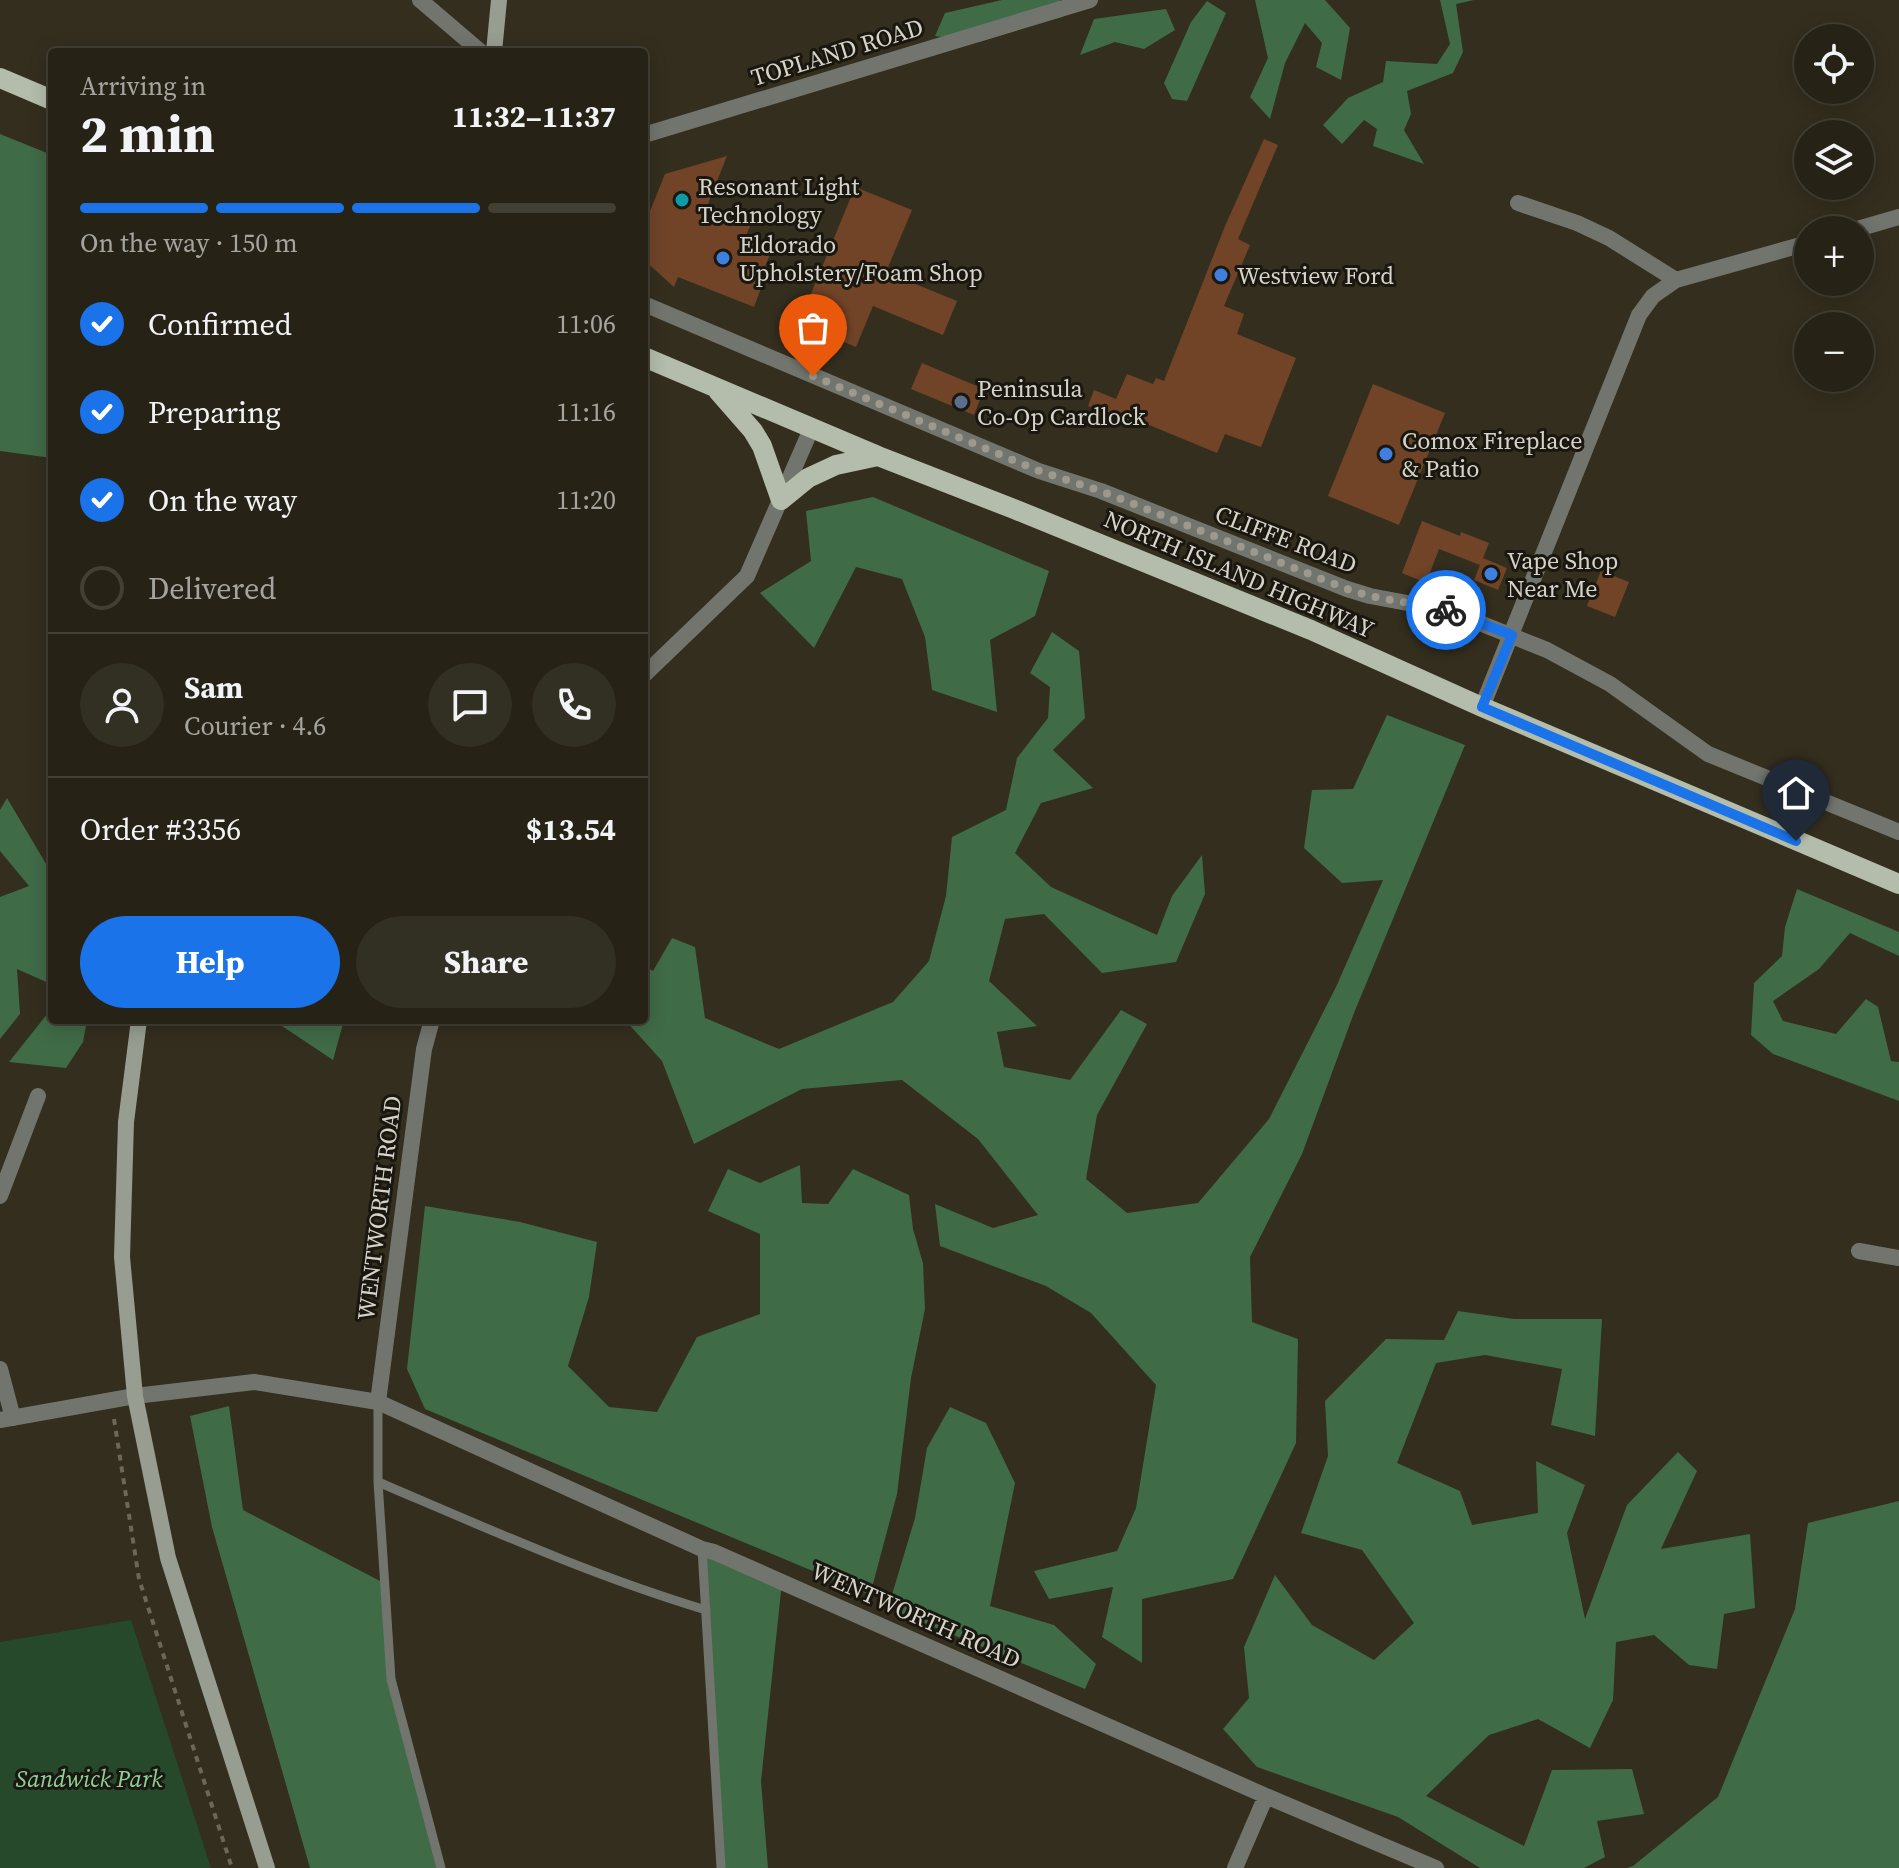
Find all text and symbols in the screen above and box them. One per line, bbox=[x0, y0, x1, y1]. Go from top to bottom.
street label: TOPLAND ROAD bbox=[747, 10, 927, 94]
map controls bbox=[1794, 24, 1874, 392]
button: locate bbox=[1794, 24, 1874, 104]
text: Arriving in bbox=[80, 68, 206, 104]
text: 11:32–11:37 bbox=[452, 96, 616, 137]
text: 2 min bbox=[80, 98, 215, 169]
button: layers bbox=[1794, 120, 1874, 200]
place label: Resonant Light Technology bbox=[698, 170, 860, 231]
marker: Resonant Light Technology bbox=[673, 191, 691, 209]
button: + bbox=[1794, 216, 1874, 296]
text: On the way · 150 m bbox=[80, 225, 298, 261]
place label: Eldorado Upholstery/Foam Shop bbox=[739, 228, 983, 289]
marker: Eldorado Upholstery/Foam Shop bbox=[714, 249, 732, 267]
place label: Westview Ford bbox=[1237, 259, 1394, 292]
marker: Westview Ford bbox=[1212, 266, 1230, 284]
pin bbox=[779, 294, 847, 376]
icon: check bbox=[80, 302, 124, 346]
text: Confirmed bbox=[148, 304, 292, 345]
text: 11:06 bbox=[556, 306, 616, 342]
icon: bag bbox=[791, 306, 835, 350]
button: − bbox=[1794, 312, 1874, 392]
place label: Peninsula Co-Op Cardlock bbox=[977, 372, 1146, 433]
icon: check bbox=[80, 390, 124, 434]
text: Preparing bbox=[148, 392, 281, 433]
marker: Peninsula Co-Op Cardlock bbox=[952, 393, 970, 411]
text: 11:16 bbox=[556, 394, 616, 430]
place label: Comox Fireplace & Patio bbox=[1402, 424, 1582, 485]
marker: Comox Fireplace & Patio bbox=[1377, 445, 1395, 463]
icon: check bbox=[80, 478, 124, 522]
text: On the way bbox=[148, 480, 297, 521]
text: 11:20 bbox=[556, 482, 616, 518]
street label: CLIFFE ROAD bbox=[1210, 497, 1362, 581]
street label: NORTH ISLAND HIGHWAY bbox=[1099, 502, 1379, 646]
place label: Vape Shop Near Me bbox=[1507, 544, 1618, 605]
marker: Vape Shop Near Me bbox=[1482, 565, 1500, 583]
text: Delivered bbox=[148, 568, 276, 609]
courier bbox=[1406, 570, 1486, 650]
icon: bike bbox=[1424, 588, 1468, 632]
button: person bbox=[80, 663, 164, 747]
button: chat bbox=[428, 663, 512, 747]
button: phone bbox=[532, 663, 616, 747]
text: Sam bbox=[184, 667, 243, 708]
text: Courier · 4.6 bbox=[184, 708, 326, 744]
pin bbox=[1762, 759, 1830, 841]
icon: home bbox=[1774, 771, 1818, 815]
text: Order #3356 bbox=[80, 809, 241, 850]
text: $13.54 bbox=[526, 809, 616, 850]
button: Help bbox=[80, 916, 340, 1008]
button: Share bbox=[356, 916, 616, 1008]
street label: WENTWORTH ROAD bbox=[349, 1094, 409, 1322]
street label: WENTWORTH ROAD bbox=[806, 1554, 1026, 1676]
park label: Sandwick Park bbox=[15, 1762, 163, 1795]

